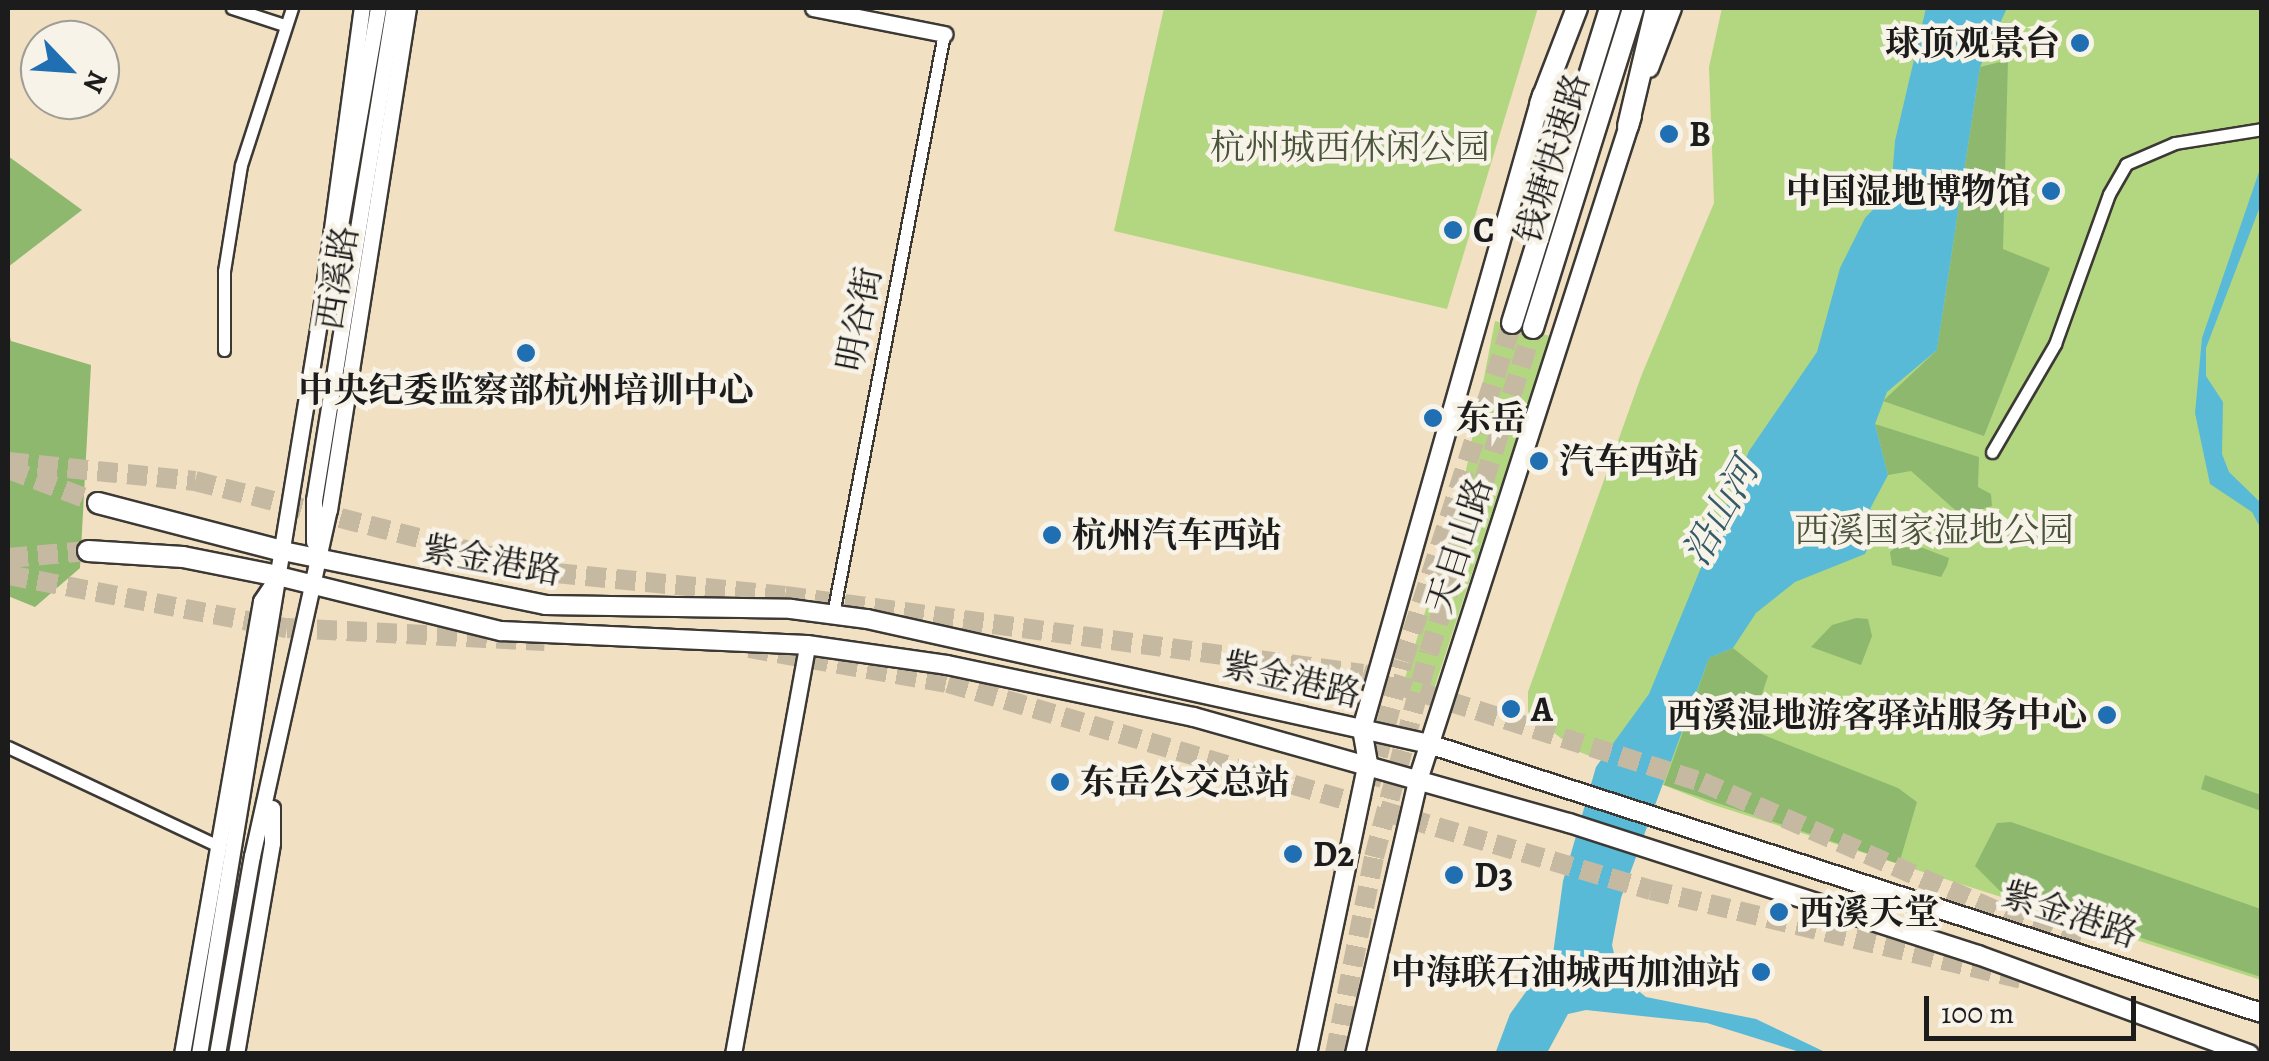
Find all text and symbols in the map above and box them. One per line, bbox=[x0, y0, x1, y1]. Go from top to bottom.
north arrow bbox=[20, 20, 120, 120]
place label: 球顶观景台 bbox=[1885, 22, 2060, 64]
marker: 球顶观景台 bbox=[2069, 32, 2091, 54]
text: N bbox=[74, 65, 117, 99]
street label: 钱塘快速路 bbox=[1506, 68, 1598, 248]
place label: B bbox=[1689, 113, 1711, 155]
marker: B bbox=[1658, 123, 1680, 145]
park label: 杭州城西休闲公园 bbox=[1210, 126, 1490, 168]
place label: 中国湿地博物馆 bbox=[1786, 170, 2031, 212]
marker: 中国湿地博物馆 bbox=[2040, 180, 2062, 202]
place label: C bbox=[1473, 209, 1495, 251]
marker: C bbox=[1442, 219, 1464, 241]
street label: 西溪路 bbox=[308, 223, 366, 333]
street label: 明谷街 bbox=[828, 263, 890, 375]
marker: 中央纪委监察部杭州培训中心 bbox=[515, 342, 537, 364]
place label: 中央纪委监察部杭州培训中心 bbox=[299, 369, 753, 411]
place label: 东岳 bbox=[1456, 397, 1526, 439]
marker: 东岳 bbox=[1420, 405, 1446, 431]
place label: 汽车西站 bbox=[1559, 440, 1699, 482]
marker: 汽车西站 bbox=[1528, 450, 1550, 472]
water label: 沿山河 bbox=[1673, 451, 1769, 573]
street label: 天目山路 bbox=[1417, 472, 1501, 618]
park label: 西溪国家湿地公园 bbox=[1794, 509, 2074, 551]
place label: 杭州汽车西站 bbox=[1072, 514, 1282, 556]
marker: 杭州汽车西站 bbox=[1041, 524, 1063, 546]
street label: 紫金港路 bbox=[419, 527, 565, 593]
street label: 紫金港路 bbox=[1219, 643, 1365, 715]
place label: A bbox=[1531, 688, 1553, 730]
place label: 西溪湿地游客驿站服务中心 bbox=[1667, 694, 2087, 736]
marker: A bbox=[1500, 698, 1522, 720]
marker: 西溪湿地游客驿站服务中心 bbox=[2096, 704, 2118, 726]
place label: 东岳公交总站 bbox=[1080, 761, 1290, 803]
marker: 东岳公交总站 bbox=[1049, 771, 1071, 793]
place label: D2 bbox=[1313, 833, 1354, 875]
marker: D2 bbox=[1282, 843, 1304, 865]
place label: D3 bbox=[1474, 854, 1513, 896]
marker: D3 bbox=[1443, 864, 1465, 886]
street label: 紫金港路 bbox=[1997, 872, 2143, 956]
place label: 西溪天堂 bbox=[1799, 891, 1939, 933]
marker: 西溪天堂 bbox=[1768, 901, 1790, 923]
place label: 中海联石油城西加油站 bbox=[1391, 951, 1741, 993]
marker: 中海联石油城西加油站 bbox=[1750, 961, 1772, 983]
scale bar bbox=[1929, 976, 2142, 1038]
text: 100 m bbox=[1941, 993, 2014, 1033]

